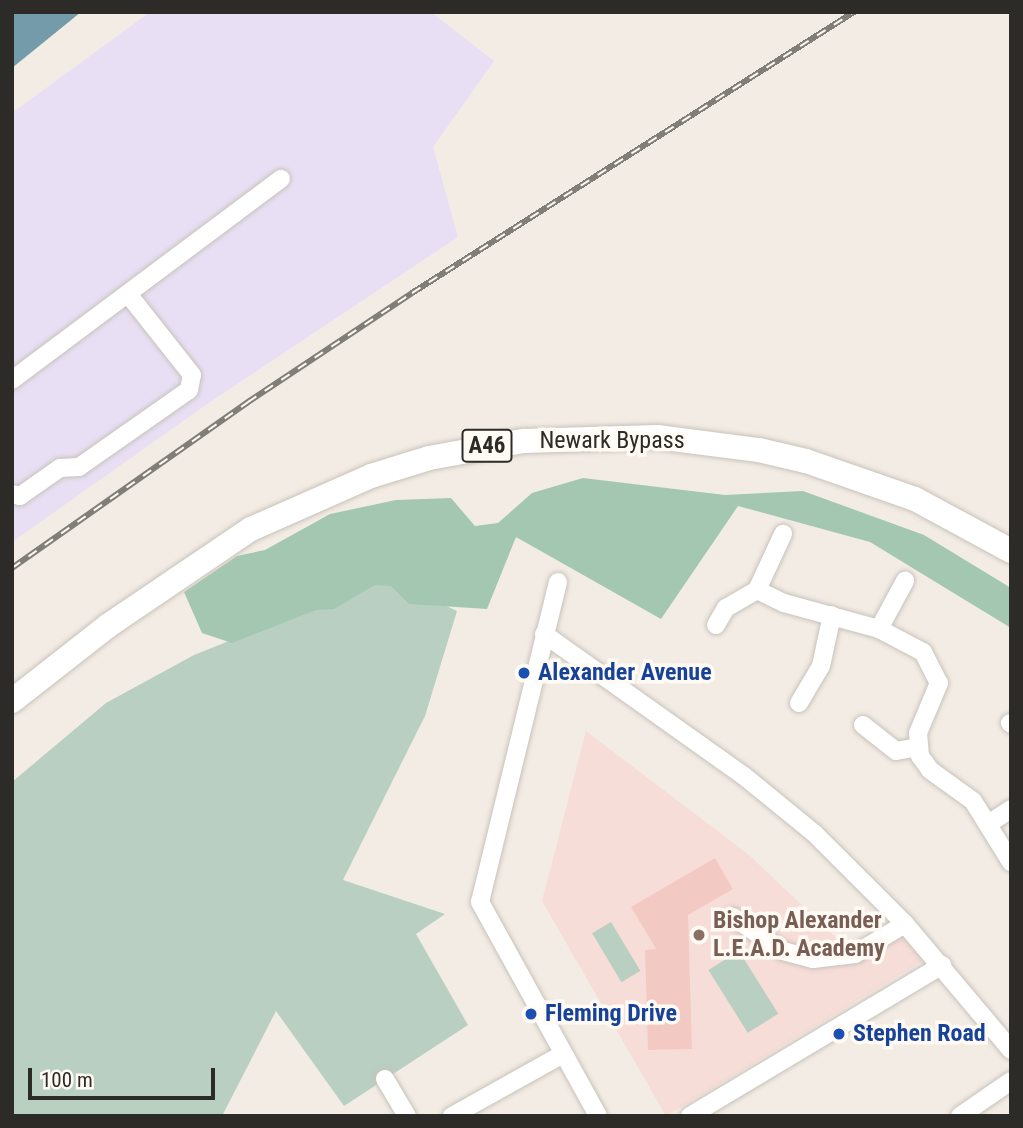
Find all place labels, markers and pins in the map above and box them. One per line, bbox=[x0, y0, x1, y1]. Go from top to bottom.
place label: Alexander Avenue bbox=[538, 659, 712, 687]
marker: Alexander Avenue bbox=[516, 665, 532, 681]
place label: Bishop Alexander L.E.A.D. Academy bbox=[713, 907, 885, 963]
marker: Bishop Alexander L.E.A.D. Academy bbox=[691, 927, 707, 943]
place label: Fleming Drive bbox=[545, 1000, 677, 1028]
marker: Fleming Drive bbox=[523, 1006, 539, 1022]
place label: Stephen Road bbox=[853, 1020, 986, 1048]
marker: Stephen Road bbox=[831, 1026, 847, 1042]

